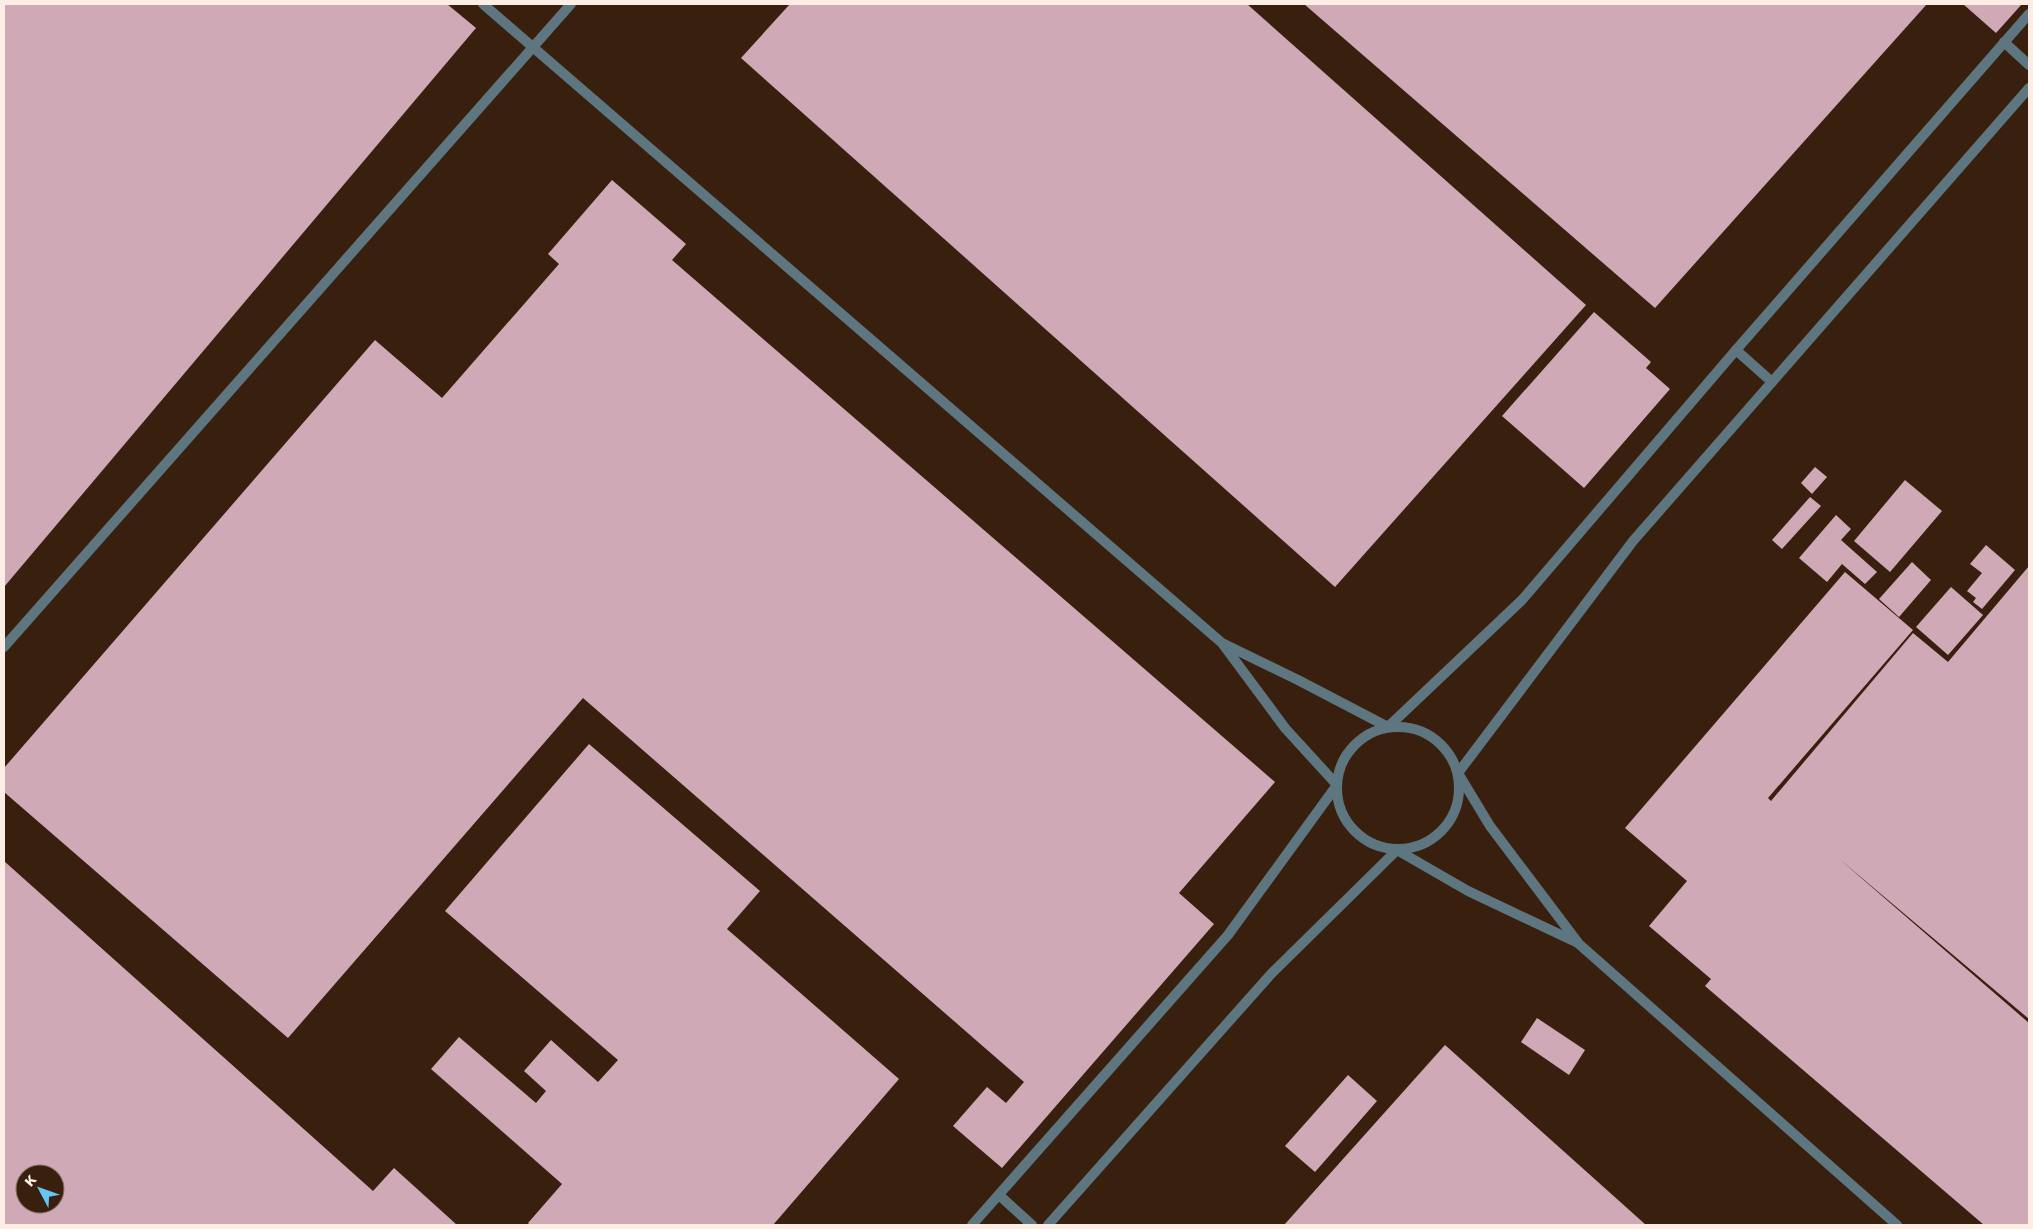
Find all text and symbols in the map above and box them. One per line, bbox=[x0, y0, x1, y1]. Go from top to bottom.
north arrow bbox=[15, 1164, 65, 1214]
text: K bbox=[21, 1171, 40, 1189]

